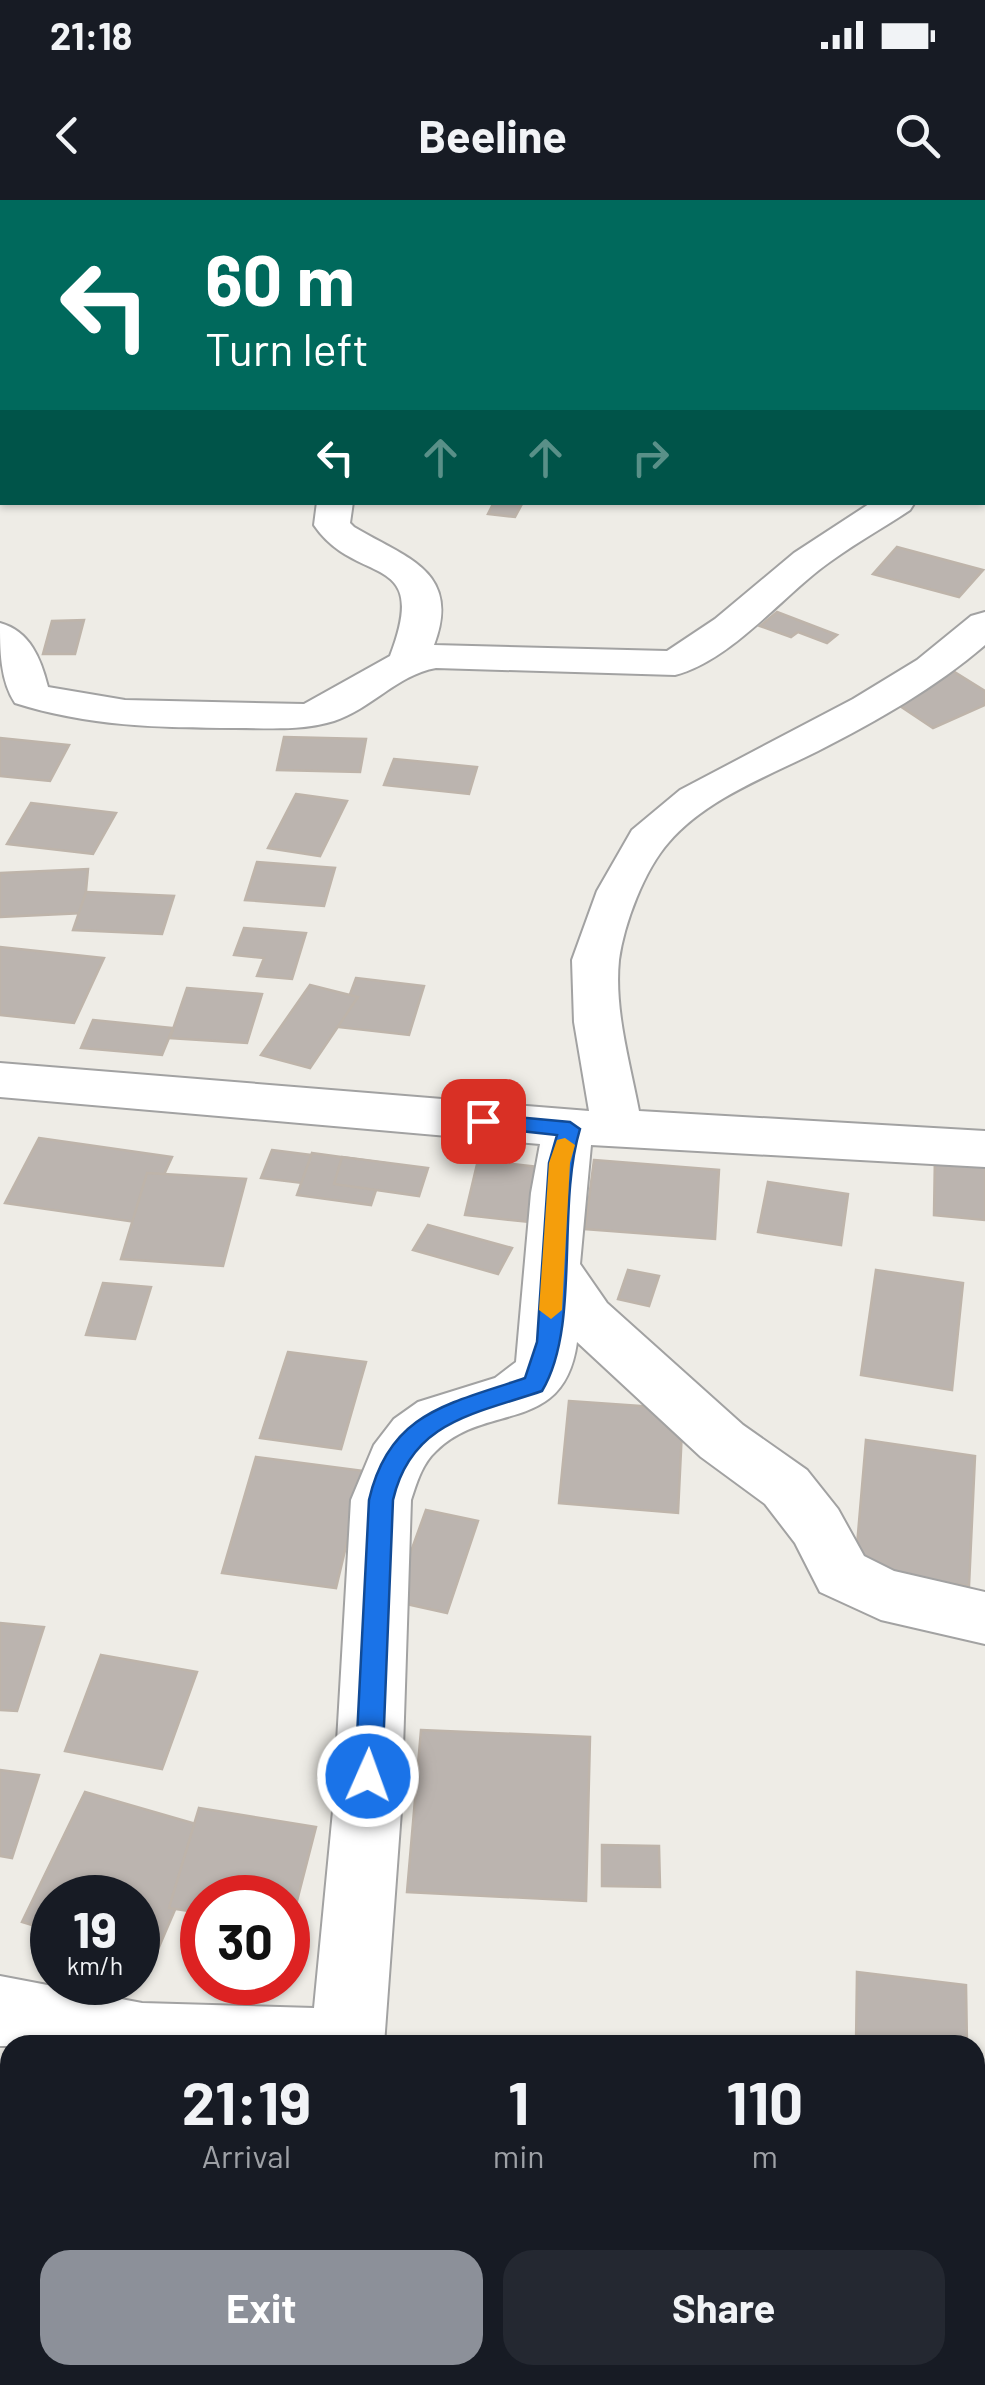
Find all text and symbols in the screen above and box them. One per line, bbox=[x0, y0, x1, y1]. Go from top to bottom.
text: 21:18 bbox=[50, 12, 132, 58]
icon: back bbox=[40, 108, 95, 163]
text: Beeline bbox=[418, 108, 567, 162]
icon: search bbox=[890, 108, 945, 163]
text: 60 m bbox=[205, 236, 355, 320]
icon: left bbox=[40, 240, 170, 370]
text: Turn left bbox=[205, 321, 369, 375]
icon: left bbox=[308, 430, 363, 485]
icon: ahead bbox=[413, 430, 468, 485]
icon: ahead bbox=[518, 430, 573, 485]
icon: right bbox=[623, 430, 678, 485]
pin bbox=[441, 1079, 526, 1164]
icon: arrive bbox=[456, 1094, 511, 1149]
position arrow bbox=[316, 1724, 420, 1828]
speed limit sign: 30 bbox=[180, 1875, 310, 2005]
text: 19 bbox=[73, 1898, 117, 1958]
text: km/h bbox=[67, 1950, 123, 1980]
text: 21:19 bbox=[182, 2065, 311, 2137]
text: 1 bbox=[508, 2065, 529, 2137]
text: 110 bbox=[726, 2065, 803, 2137]
text: Arrival bbox=[202, 2136, 291, 2174]
text: min bbox=[493, 2136, 545, 2174]
text: m bbox=[752, 2136, 778, 2174]
button: Exit bbox=[40, 2250, 483, 2365]
button: Share bbox=[503, 2250, 945, 2365]

